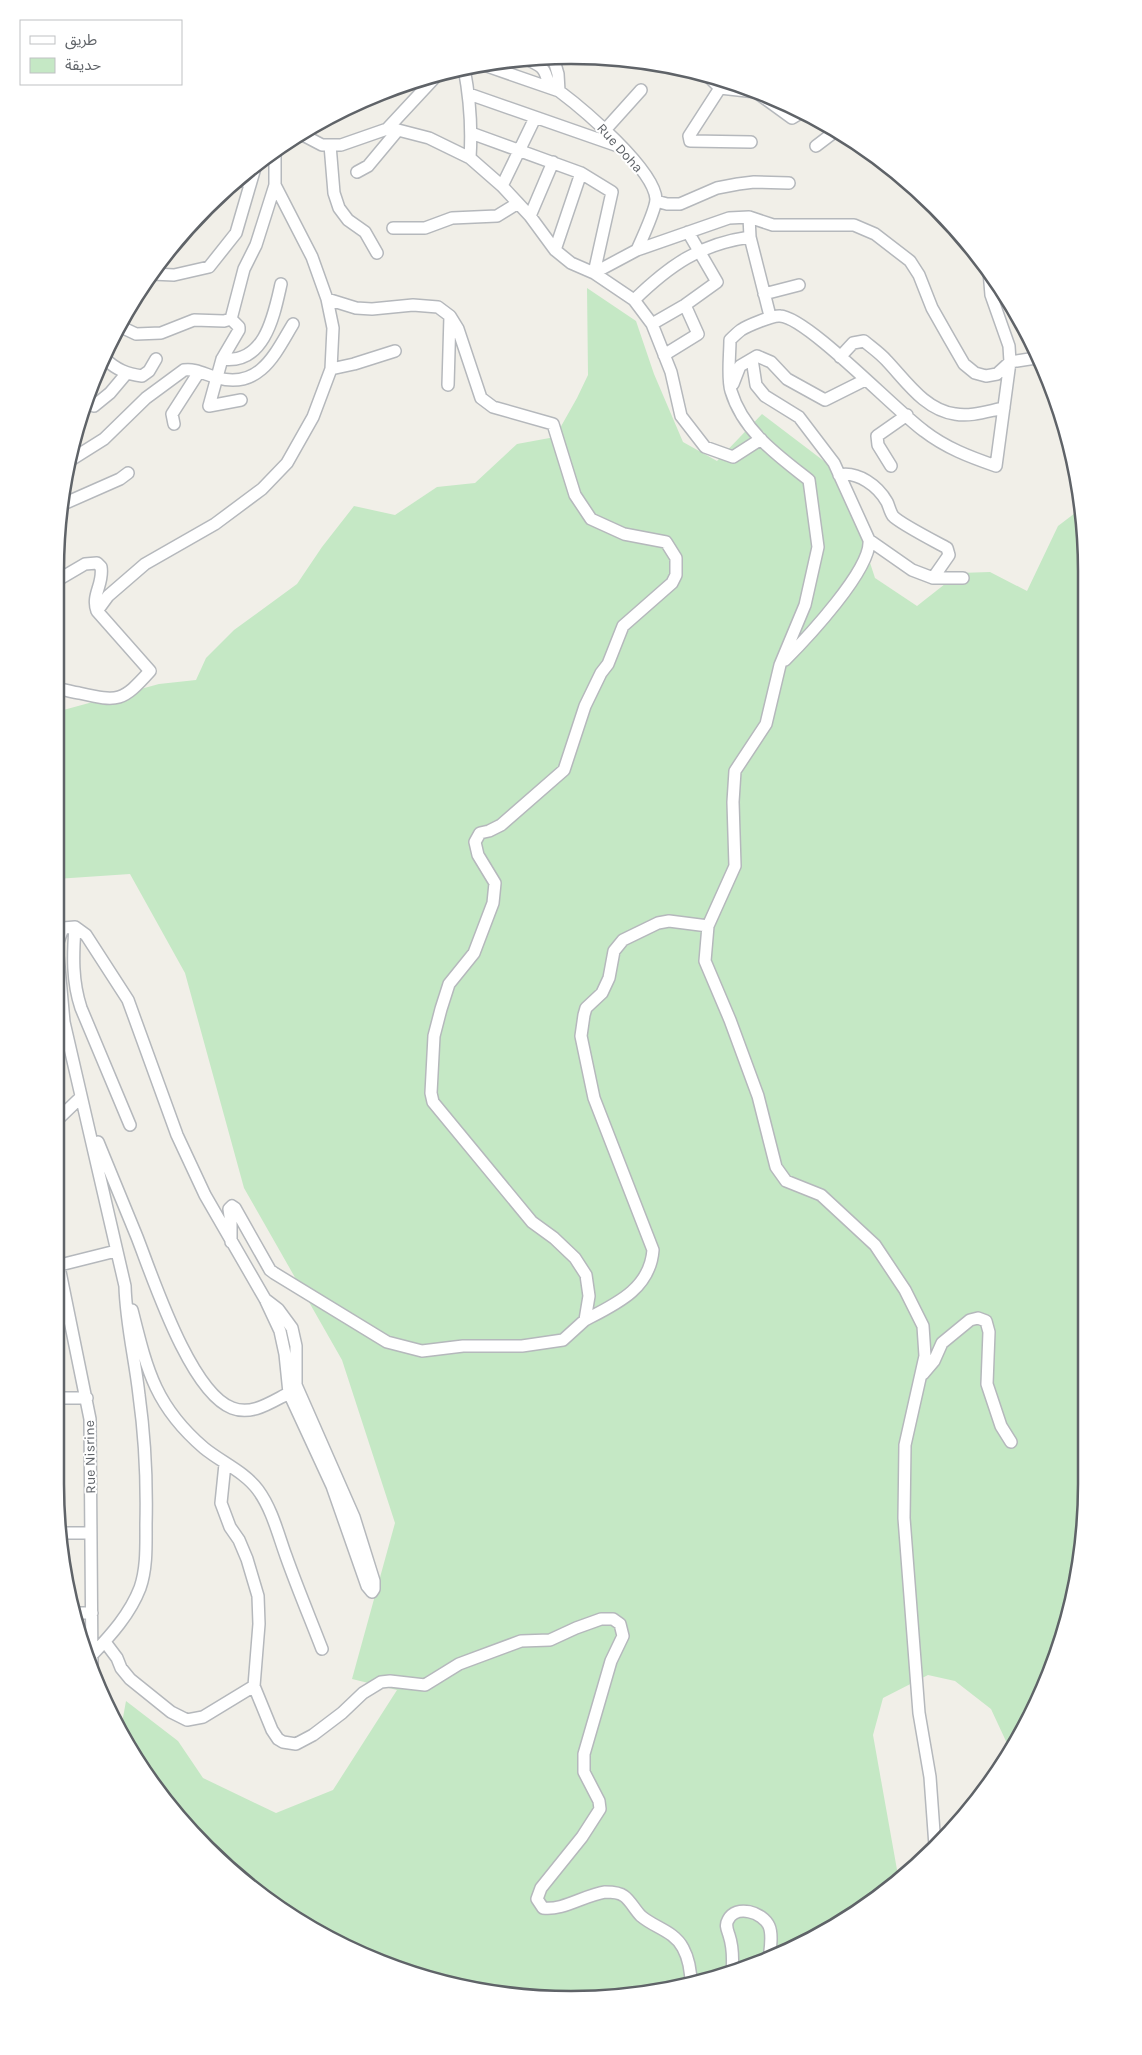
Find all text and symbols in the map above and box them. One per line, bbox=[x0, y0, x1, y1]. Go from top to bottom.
legend bbox=[20, 20, 182, 85]
text: طريق bbox=[65, 31, 97, 50]
text: حديقة bbox=[65, 56, 101, 74]
street label: Rue Doha bbox=[593, 120, 647, 176]
street label: Rue Nisrine bbox=[81, 1420, 99, 1494]

